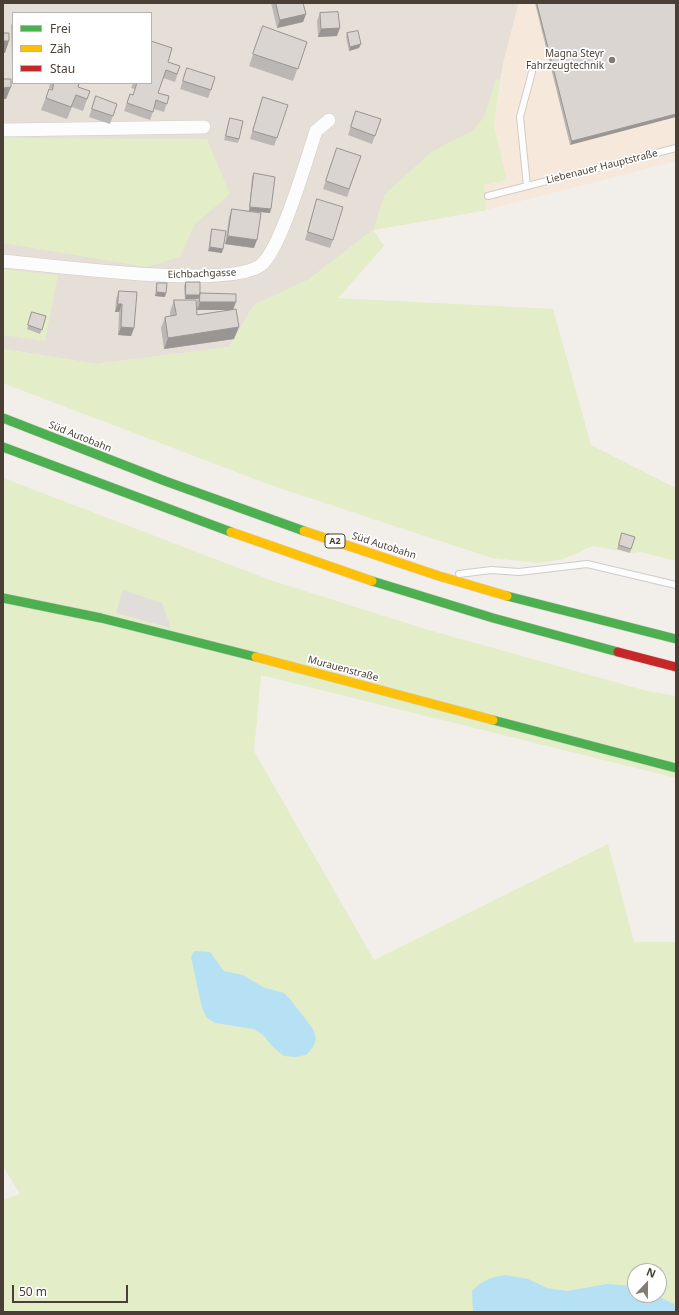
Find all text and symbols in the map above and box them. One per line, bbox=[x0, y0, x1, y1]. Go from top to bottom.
legend bbox=[12, 12, 152, 84]
text: Frei bbox=[50, 20, 71, 37]
text: Zäh bbox=[50, 40, 71, 57]
place label: Magna Steyr Fahrzeugtechnik bbox=[526, 48, 604, 72]
marker: Magna Steyr Fahrzeugtechnik bbox=[607, 55, 617, 65]
text: Stau bbox=[50, 60, 75, 77]
street label: Liebenauer Hauptstraße bbox=[545, 147, 659, 187]
street label: Eichbachgasse bbox=[167, 267, 237, 281]
street label: Süd Autobahn bbox=[47, 419, 113, 455]
street label: Süd Autobahn bbox=[350, 530, 418, 562]
road number: A2 bbox=[325, 534, 345, 548]
street label: Murauenstraße bbox=[306, 654, 380, 684]
north arrow bbox=[627, 1263, 667, 1303]
text: N bbox=[644, 1264, 658, 1281]
scale bar bbox=[14, 1277, 130, 1303]
text: 50 m bbox=[19, 1283, 47, 1300]

